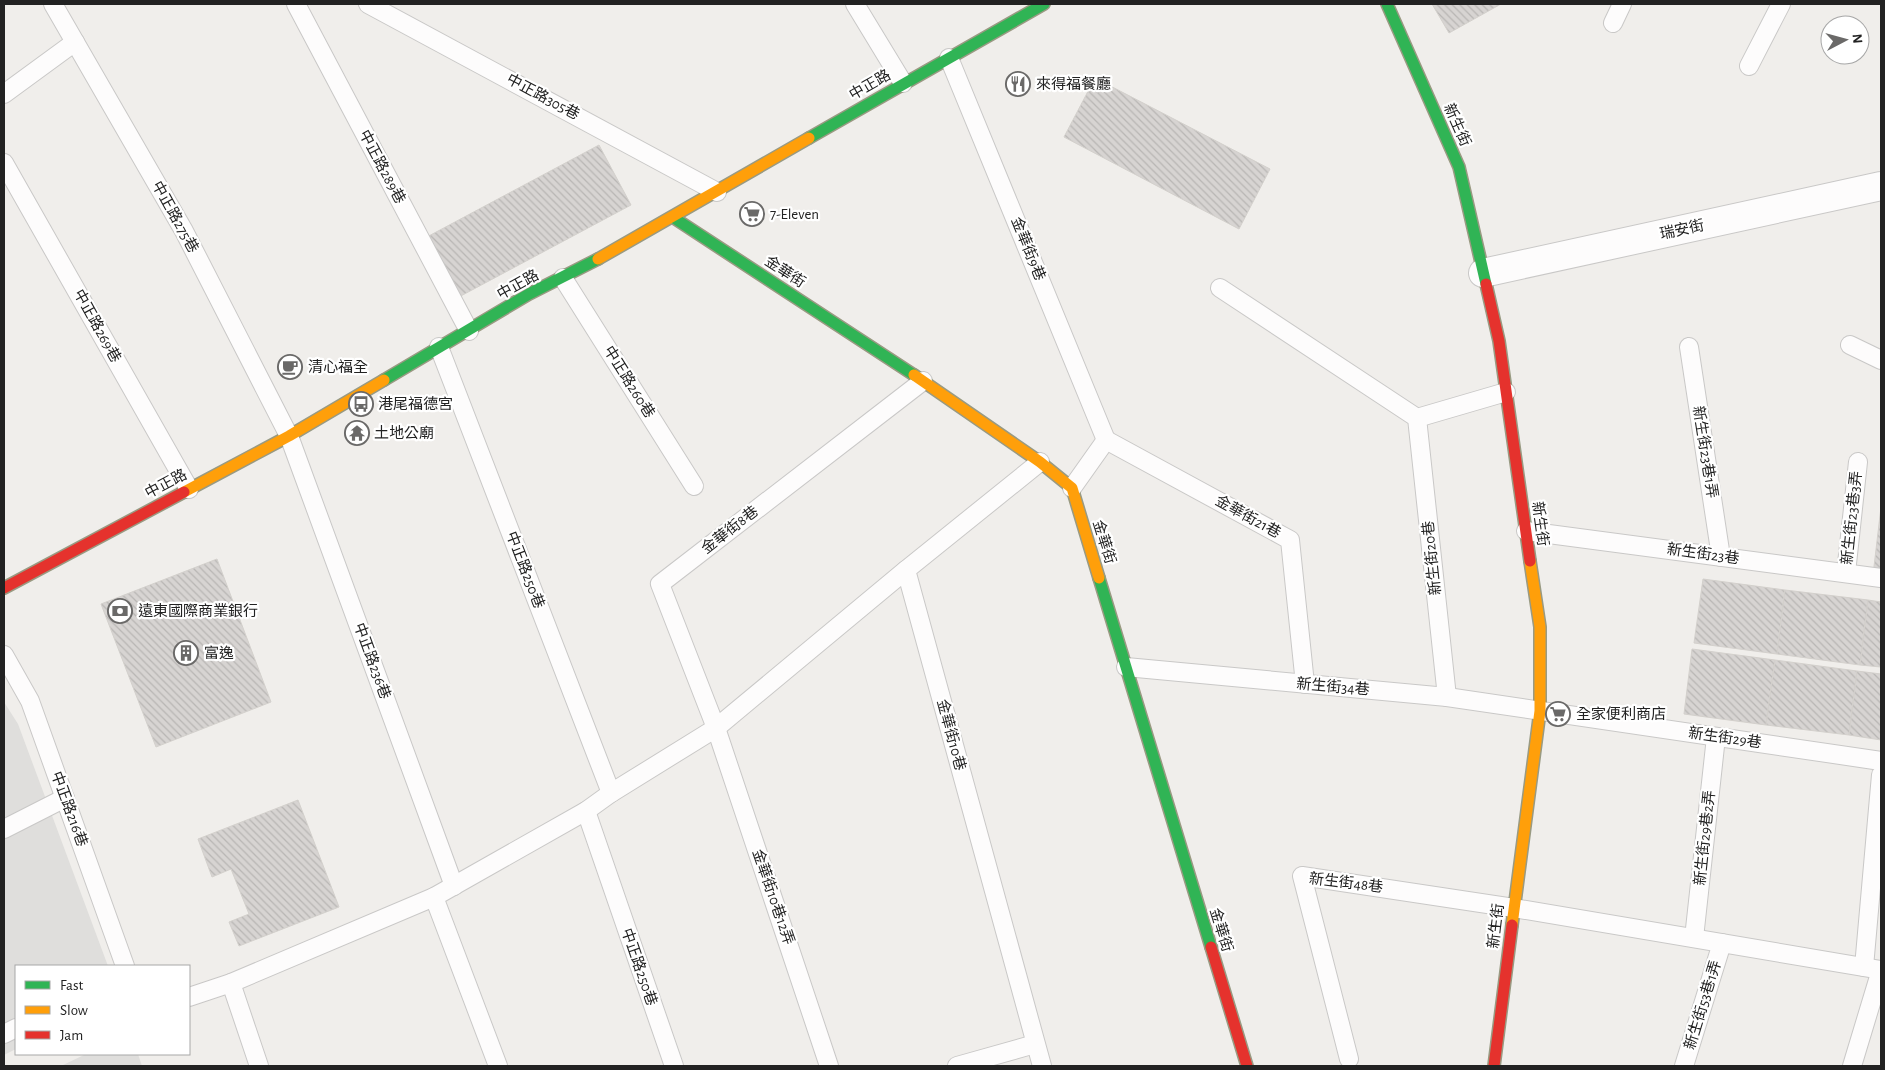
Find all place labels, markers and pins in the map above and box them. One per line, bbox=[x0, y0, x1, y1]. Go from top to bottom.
restaurant icon: 來得福餐廳 bbox=[1005, 71, 1031, 97]
place label: 來得福餐廳 bbox=[1036, 76, 1111, 92]
supermarket icon: 7-Eleven bbox=[739, 201, 765, 227]
place label: 7-Eleven bbox=[770, 207, 819, 222]
cafe icon: 清心福全 bbox=[277, 354, 303, 380]
place label: 清心福全 bbox=[308, 359, 368, 375]
bus stop icon: 港尾福德宮 bbox=[348, 391, 374, 417]
place label: 港尾福德宮 bbox=[378, 395, 453, 412]
temple icon: 土地公廟 bbox=[344, 420, 370, 446]
place label: 土地公廟 bbox=[374, 425, 434, 441]
bank icon: 遠東國際商業銀行 bbox=[107, 598, 133, 624]
place label: 遠東國際商業銀行 bbox=[138, 602, 258, 619]
building icon: 富逸 bbox=[173, 640, 199, 666]
place label: 富逸 bbox=[204, 645, 234, 661]
supermarket icon: 全家便利商店 bbox=[1545, 701, 1571, 727]
place label: 全家便利商店 bbox=[1576, 706, 1666, 722]

